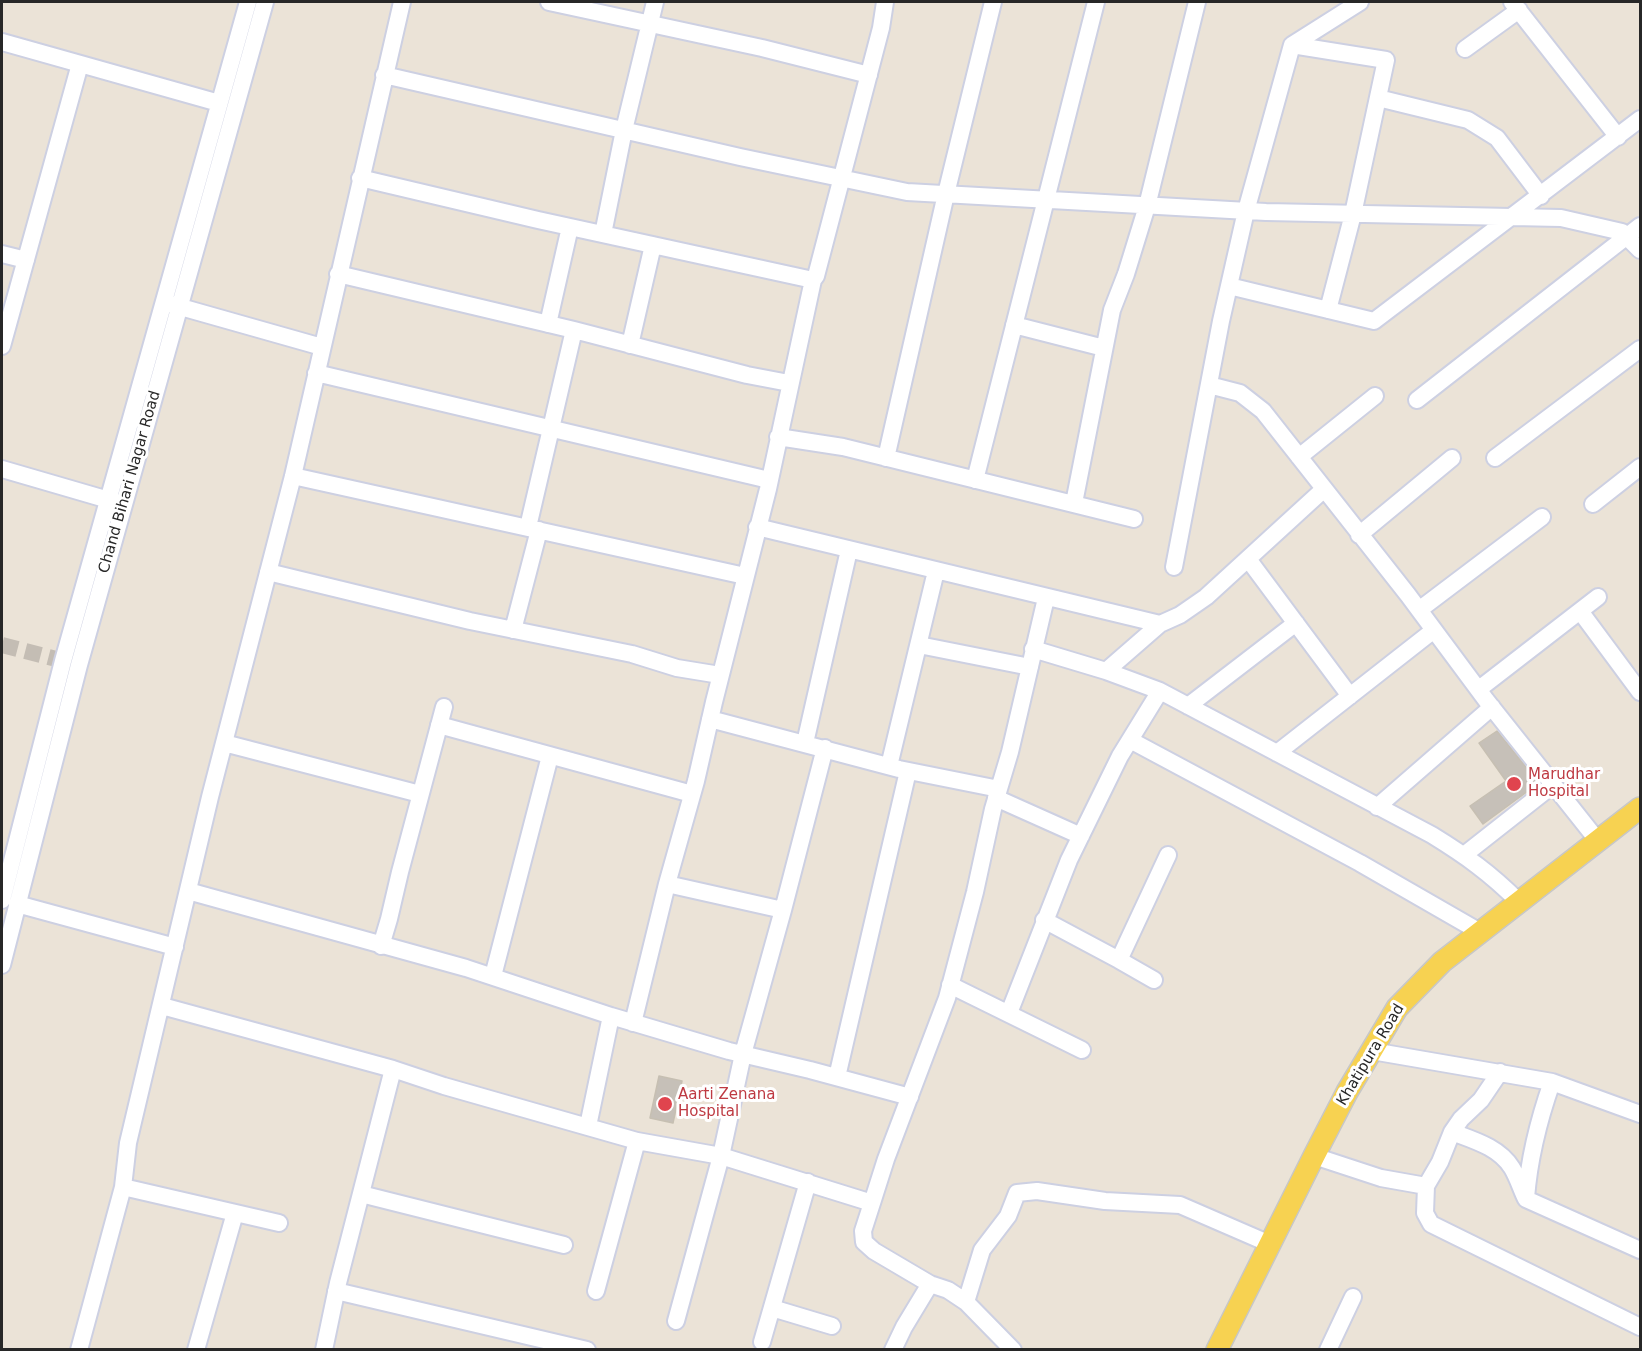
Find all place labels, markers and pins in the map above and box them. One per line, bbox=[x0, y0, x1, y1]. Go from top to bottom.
place label: Marudhar Hospital bbox=[1528, 766, 1600, 801]
marker: Marudhar Hospital bbox=[1505, 775, 1523, 793]
place label: Aarti Zenana Hospital bbox=[678, 1086, 775, 1121]
marker: Aarti Zenana Hospital bbox=[656, 1095, 674, 1113]

